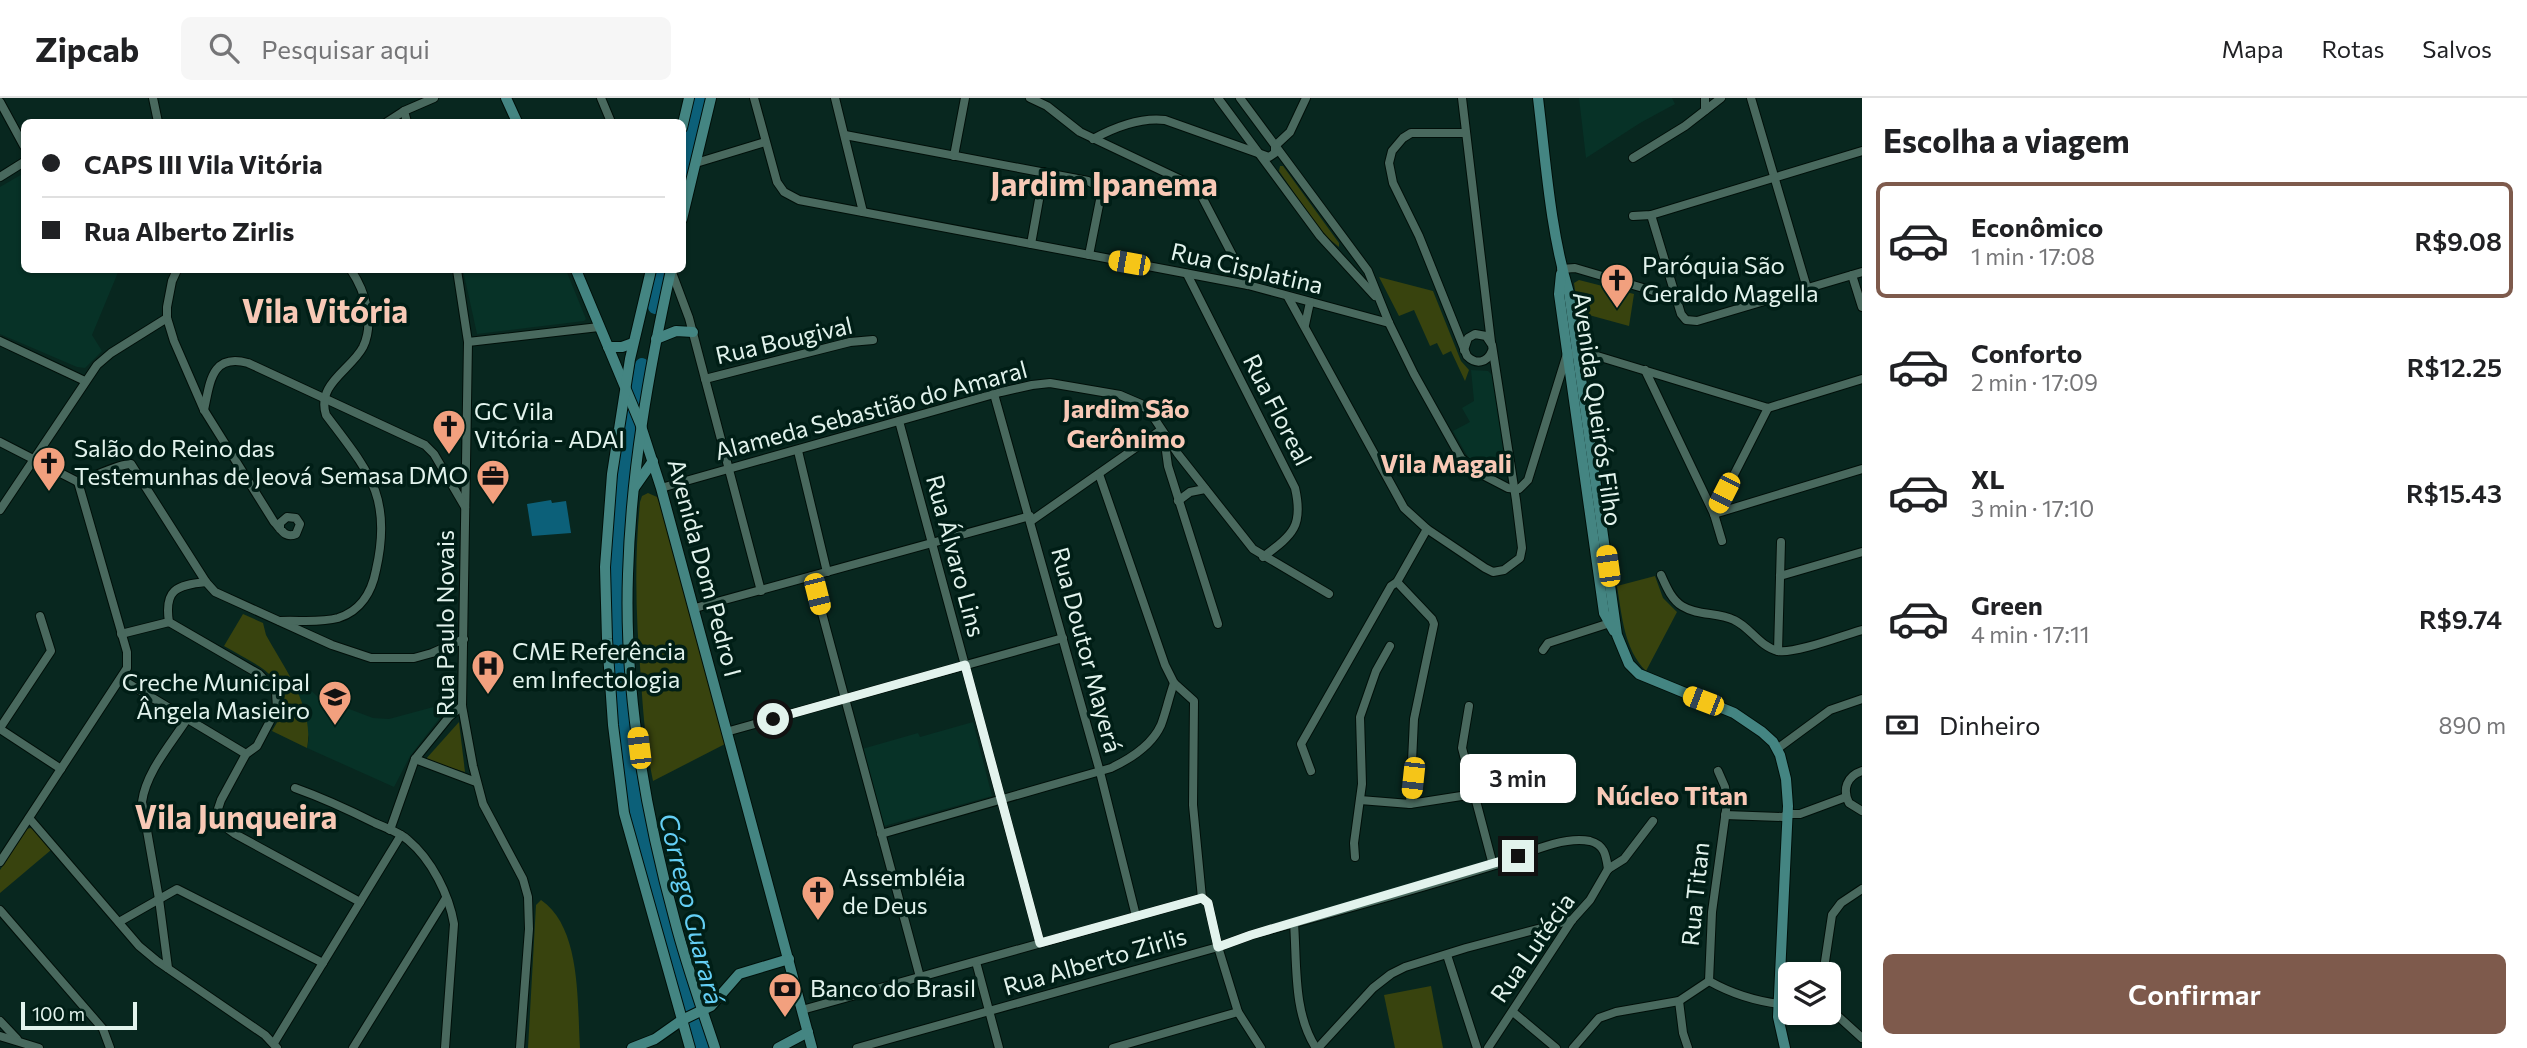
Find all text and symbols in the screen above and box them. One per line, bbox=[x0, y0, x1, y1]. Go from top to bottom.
search box bbox=[181, 17, 671, 80]
text: Zipcab bbox=[35, 28, 139, 69]
icon: search bbox=[205, 29, 243, 67]
text: Pesquisar aqui bbox=[261, 33, 430, 64]
text: Mapa bbox=[2222, 34, 2284, 63]
text: Rotas bbox=[2322, 34, 2384, 63]
text: Salvos bbox=[2422, 34, 2492, 63]
text: Escolha a viagem bbox=[1883, 120, 2130, 160]
text: CAPS III Vila Vitória bbox=[84, 148, 323, 179]
district label: Jardim Ipanema bbox=[990, 163, 1218, 203]
icon: car bbox=[1887, 209, 1950, 272]
text: Econômico bbox=[1971, 211, 2103, 242]
text: Rua Alberto Zirlis bbox=[84, 215, 294, 246]
text: R$9.08 bbox=[2414, 225, 2502, 256]
street label: Rua Cisplatina bbox=[1168, 236, 1326, 299]
text: 1 min · 17:08 bbox=[1971, 242, 2095, 270]
car bbox=[1107, 249, 1152, 277]
place label: Paróquia São Geraldo Magella bbox=[1642, 250, 1819, 307]
church icon: Paróquia São Geraldo Magella bbox=[1598, 261, 1636, 310]
district label: Vila Vitória bbox=[242, 290, 408, 330]
street label: Avenida Queirós Filho bbox=[1568, 290, 1629, 528]
street label: Rua Bougival bbox=[712, 310, 855, 369]
icon: car bbox=[1887, 335, 1950, 398]
text: Conforto bbox=[1971, 337, 2082, 368]
street label: Rua Floreal bbox=[1238, 349, 1319, 470]
text: R$12.25 bbox=[2407, 351, 2502, 382]
street label: Alameda Sebastião do Amaral bbox=[711, 354, 1030, 465]
text: 2 min · 17:09 bbox=[1971, 368, 2098, 396]
district label: Jardim São Gerônimo bbox=[1062, 392, 1190, 453]
place label: GC Vila Vitória - ADAI bbox=[474, 396, 625, 453]
church icon: GC Vila Vitória - ADAI bbox=[430, 407, 468, 456]
place label: Salão do Reino das Testemunhas de Jeová bbox=[74, 433, 312, 490]
church icon: Salão do Reino das Testemunhas de Jeová bbox=[30, 444, 68, 493]
district label: Vila Magali bbox=[1380, 447, 1512, 478]
street label: Avenida Dom Pedro I bbox=[662, 455, 749, 680]
office icon: Semasa DMO bbox=[474, 457, 512, 506]
place label: Semasa DMO bbox=[320, 460, 468, 489]
icon: car bbox=[1887, 461, 1950, 524]
text: XL bbox=[1971, 463, 2005, 494]
car bbox=[1706, 470, 1743, 516]
street label: Rua Álvaro Lins bbox=[921, 471, 992, 640]
text: R$15.43 bbox=[2406, 477, 2502, 508]
text: 3 min · 17:10 bbox=[1971, 494, 2094, 522]
street label: Rua Paulo Novais bbox=[430, 530, 459, 716]
street label: Rua Doutor Mayerá bbox=[1046, 544, 1129, 756]
car bbox=[1595, 544, 1622, 588]
car bbox=[802, 571, 833, 617]
icon: car bbox=[1887, 587, 1950, 650]
text: Green bbox=[1971, 589, 2043, 620]
text: R$9.74 bbox=[2419, 603, 2502, 634]
text: 4 min · 17:11 bbox=[1971, 620, 2090, 648]
place label: CME Referência em Infectologia bbox=[512, 636, 686, 693]
hospital icon: CME Referência em Infectologia bbox=[469, 647, 507, 696]
place label: Creche Municipal Ângela Masieiro bbox=[122, 667, 310, 724]
school or university icon: Creche Municipal Ângela Masieiro bbox=[316, 678, 354, 727]
car bbox=[1680, 684, 1727, 718]
route start bbox=[757, 703, 789, 735]
icon: cash bbox=[1883, 706, 1921, 744]
text: Dinheiro bbox=[1939, 709, 2041, 740]
text: 890 m bbox=[2439, 711, 2506, 739]
car bbox=[627, 726, 652, 770]
callout: 3 min bbox=[1460, 754, 1576, 804]
car bbox=[1401, 756, 1426, 800]
text: 3 min bbox=[1489, 764, 1547, 792]
district label: Núcleo Titan bbox=[1596, 779, 1748, 810]
district label: Vila Junqueira bbox=[135, 796, 337, 836]
water label: Córrego Guarará bbox=[654, 810, 731, 1008]
route end bbox=[1502, 840, 1534, 872]
street label: Rua Titan bbox=[1675, 841, 1714, 947]
place label: Assembléia de Deus bbox=[842, 862, 966, 919]
church icon: Assembléia de Deus bbox=[799, 873, 837, 922]
street label: Rua Lutécia bbox=[1484, 887, 1580, 1007]
street label: Rua Alberto Zirlis bbox=[1000, 921, 1190, 1001]
button: Confirmar bbox=[1883, 954, 2506, 1034]
map controls bbox=[1778, 962, 1841, 1025]
button: layers bbox=[1778, 962, 1841, 1025]
bank icon: Banco do Brasil bbox=[766, 970, 804, 1019]
place label: Banco do Brasil bbox=[810, 973, 976, 1002]
scale bar bbox=[21, 999, 136, 1031]
text: 100 m bbox=[32, 1002, 85, 1025]

